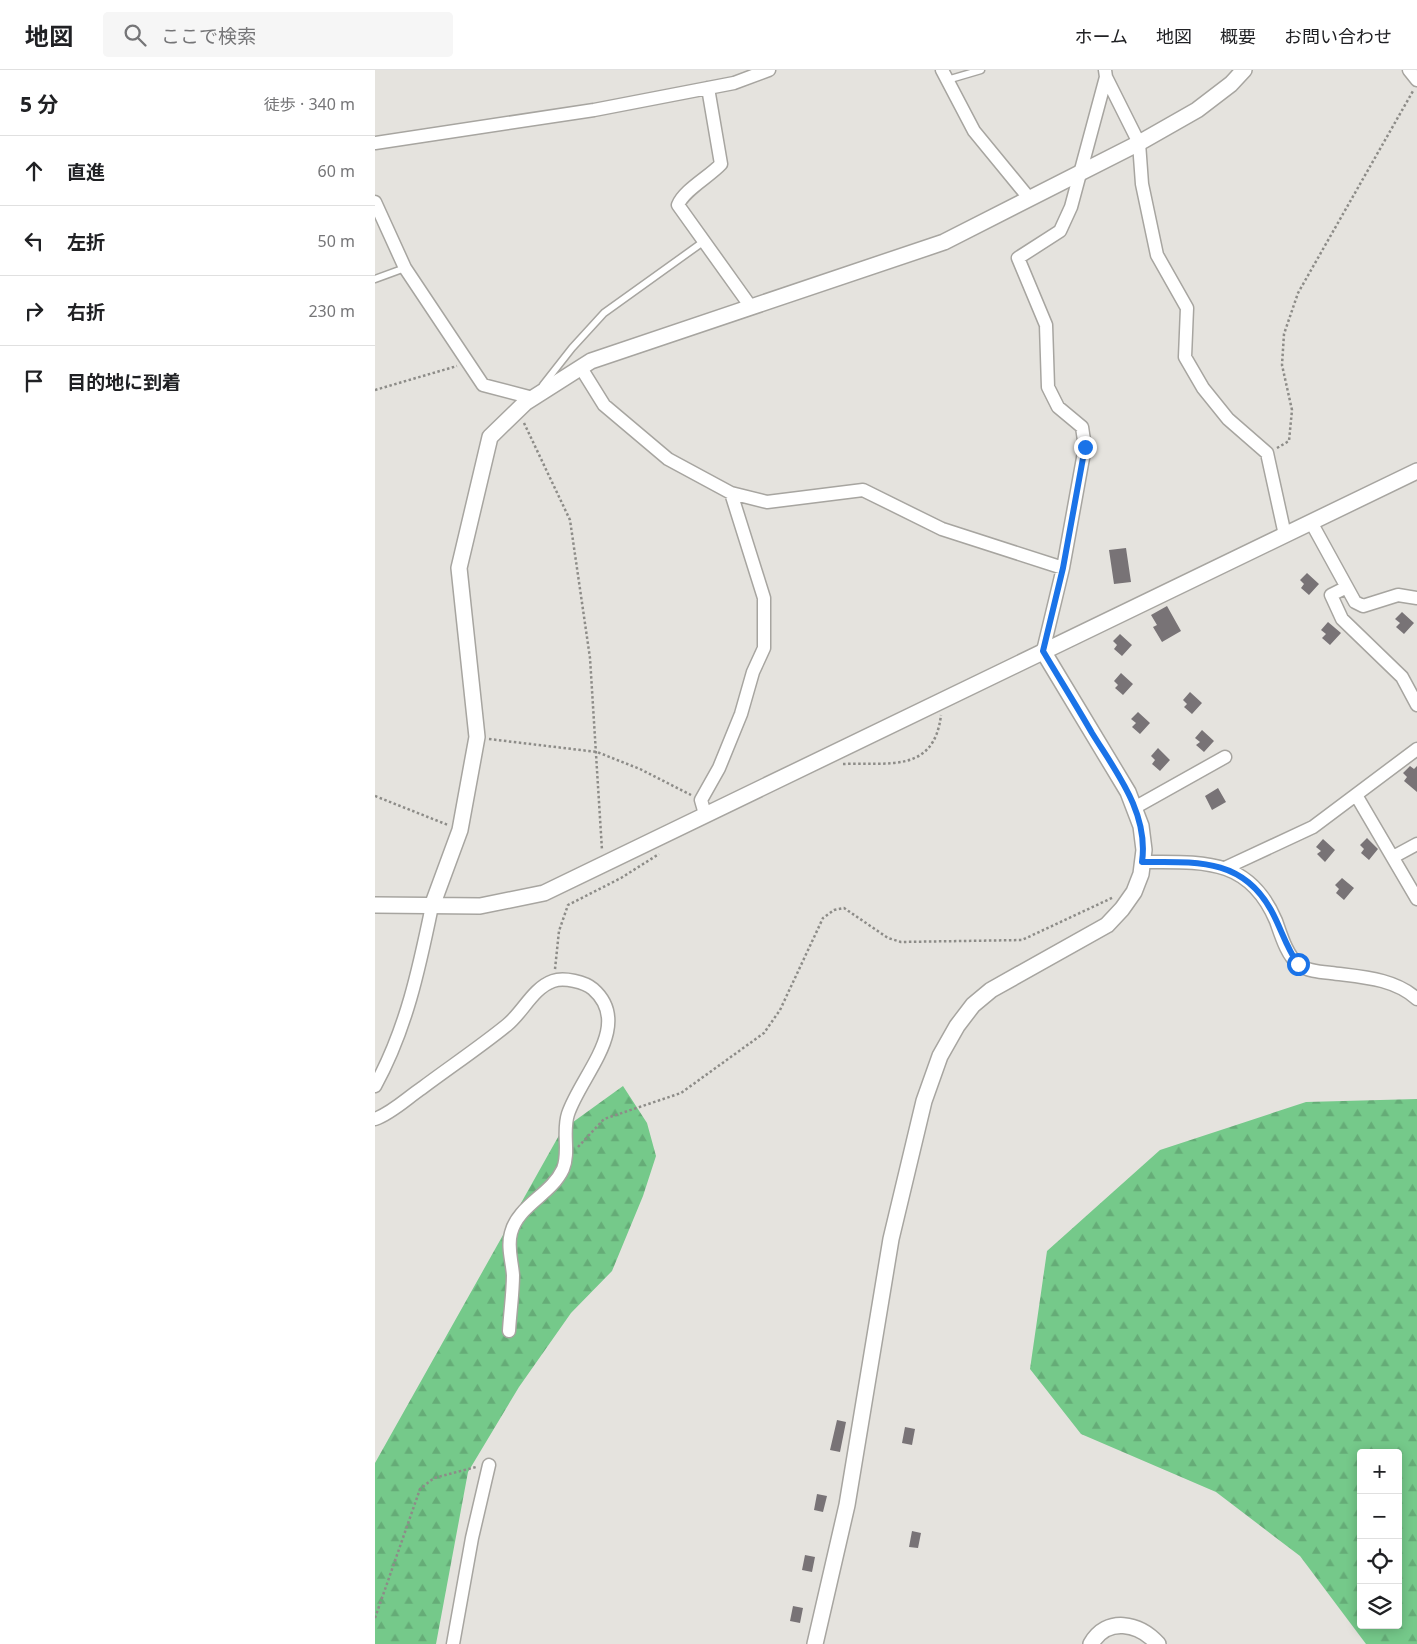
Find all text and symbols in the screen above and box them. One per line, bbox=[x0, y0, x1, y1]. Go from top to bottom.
search box bbox=[103, 12, 453, 57]
text: 地図 bbox=[25, 19, 73, 52]
icon: search bbox=[121, 21, 149, 49]
text: ここで検索 bbox=[161, 23, 256, 49]
text: ホーム bbox=[1075, 24, 1128, 48]
text: 地図 bbox=[1156, 24, 1192, 48]
text: 概要 bbox=[1220, 24, 1256, 48]
text: お問い合わせ bbox=[1284, 24, 1392, 48]
text: 5 分 bbox=[20, 90, 58, 118]
text: 徒歩 · 340 m bbox=[264, 93, 355, 115]
icon: ahead bbox=[20, 157, 48, 185]
text: 直進 bbox=[67, 159, 105, 185]
text: 60 m bbox=[318, 160, 355, 182]
icon: left bbox=[20, 227, 48, 255]
text: 左折 bbox=[67, 229, 105, 255]
text: 50 m bbox=[318, 230, 355, 252]
icon: right bbox=[20, 297, 48, 325]
text: 右折 bbox=[67, 299, 105, 325]
text: 230 m bbox=[308, 300, 355, 322]
icon: arrive bbox=[20, 367, 48, 395]
text: 目的地に到着 bbox=[67, 369, 181, 395]
route end bbox=[1074, 436, 1097, 459]
route start bbox=[1287, 953, 1310, 976]
map controls bbox=[1357, 1449, 1402, 1629]
button: + bbox=[1357, 1449, 1402, 1494]
button: − bbox=[1357, 1494, 1402, 1539]
button: locate bbox=[1357, 1539, 1402, 1584]
button: layers bbox=[1357, 1584, 1402, 1629]

